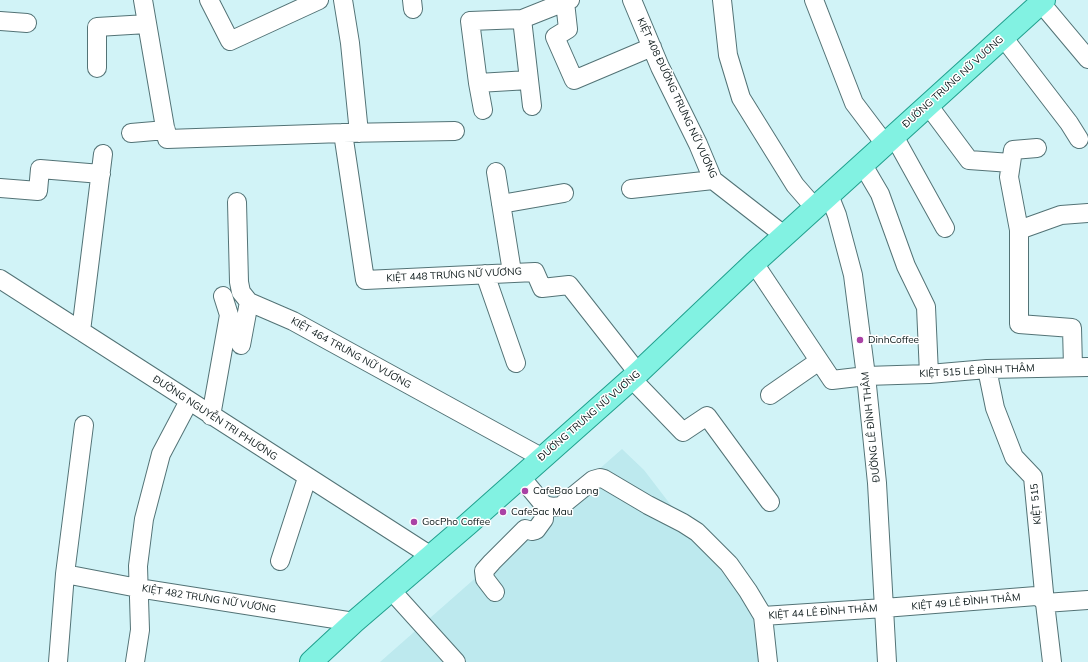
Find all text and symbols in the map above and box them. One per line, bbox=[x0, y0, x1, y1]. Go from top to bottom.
street label: KIỆT 408 ĐƯỜNG TRƯNG NỮ VƯƠNG bbox=[634, 16, 720, 180]
street label: ĐƯỜNG TRƯNG NỮ VƯƠNG bbox=[900, 33, 1006, 131]
street label: KIỆT 448 TRƯNG NỮ VƯƠNG bbox=[386, 265, 522, 285]
street label: KIỆT 464 TRƯNG NỮ VƯƠNG bbox=[289, 315, 413, 391]
place label: DinhCoffee bbox=[868, 334, 919, 346]
marker: DinhCoffee bbox=[855, 335, 865, 345]
street label: KIỆT 515 LÊ ĐÌNH THÂM bbox=[919, 362, 1035, 380]
street label: ĐƯỜNG TRƯNG NỮ VƯƠNG bbox=[535, 368, 643, 464]
street label: ĐƯỜNG LÊ ĐÌNH THÂM bbox=[859, 371, 883, 483]
street label: ĐƯỜNG NGUYỄN TRI PHƯƠNG bbox=[150, 373, 280, 463]
street label: KIỆT 515 bbox=[1028, 483, 1044, 525]
place label: CafeBao Long bbox=[533, 485, 598, 497]
marker: CafeBao Long bbox=[520, 486, 530, 496]
place label: CafeSac Mau bbox=[511, 506, 572, 518]
marker: CafeSac Mau bbox=[498, 507, 508, 517]
place label: GocPho Coffee bbox=[422, 516, 490, 528]
marker: GocPho Coffee bbox=[409, 517, 419, 527]
street label: KIỆT 482 TRƯNG NỮ VƯƠNG bbox=[141, 582, 277, 616]
street label: KIỆT 49 LÊ ĐÌNH THÂM bbox=[911, 591, 1021, 613]
street label: KIỆT 44 LÊ ĐÌNH THÂM bbox=[768, 602, 878, 622]

